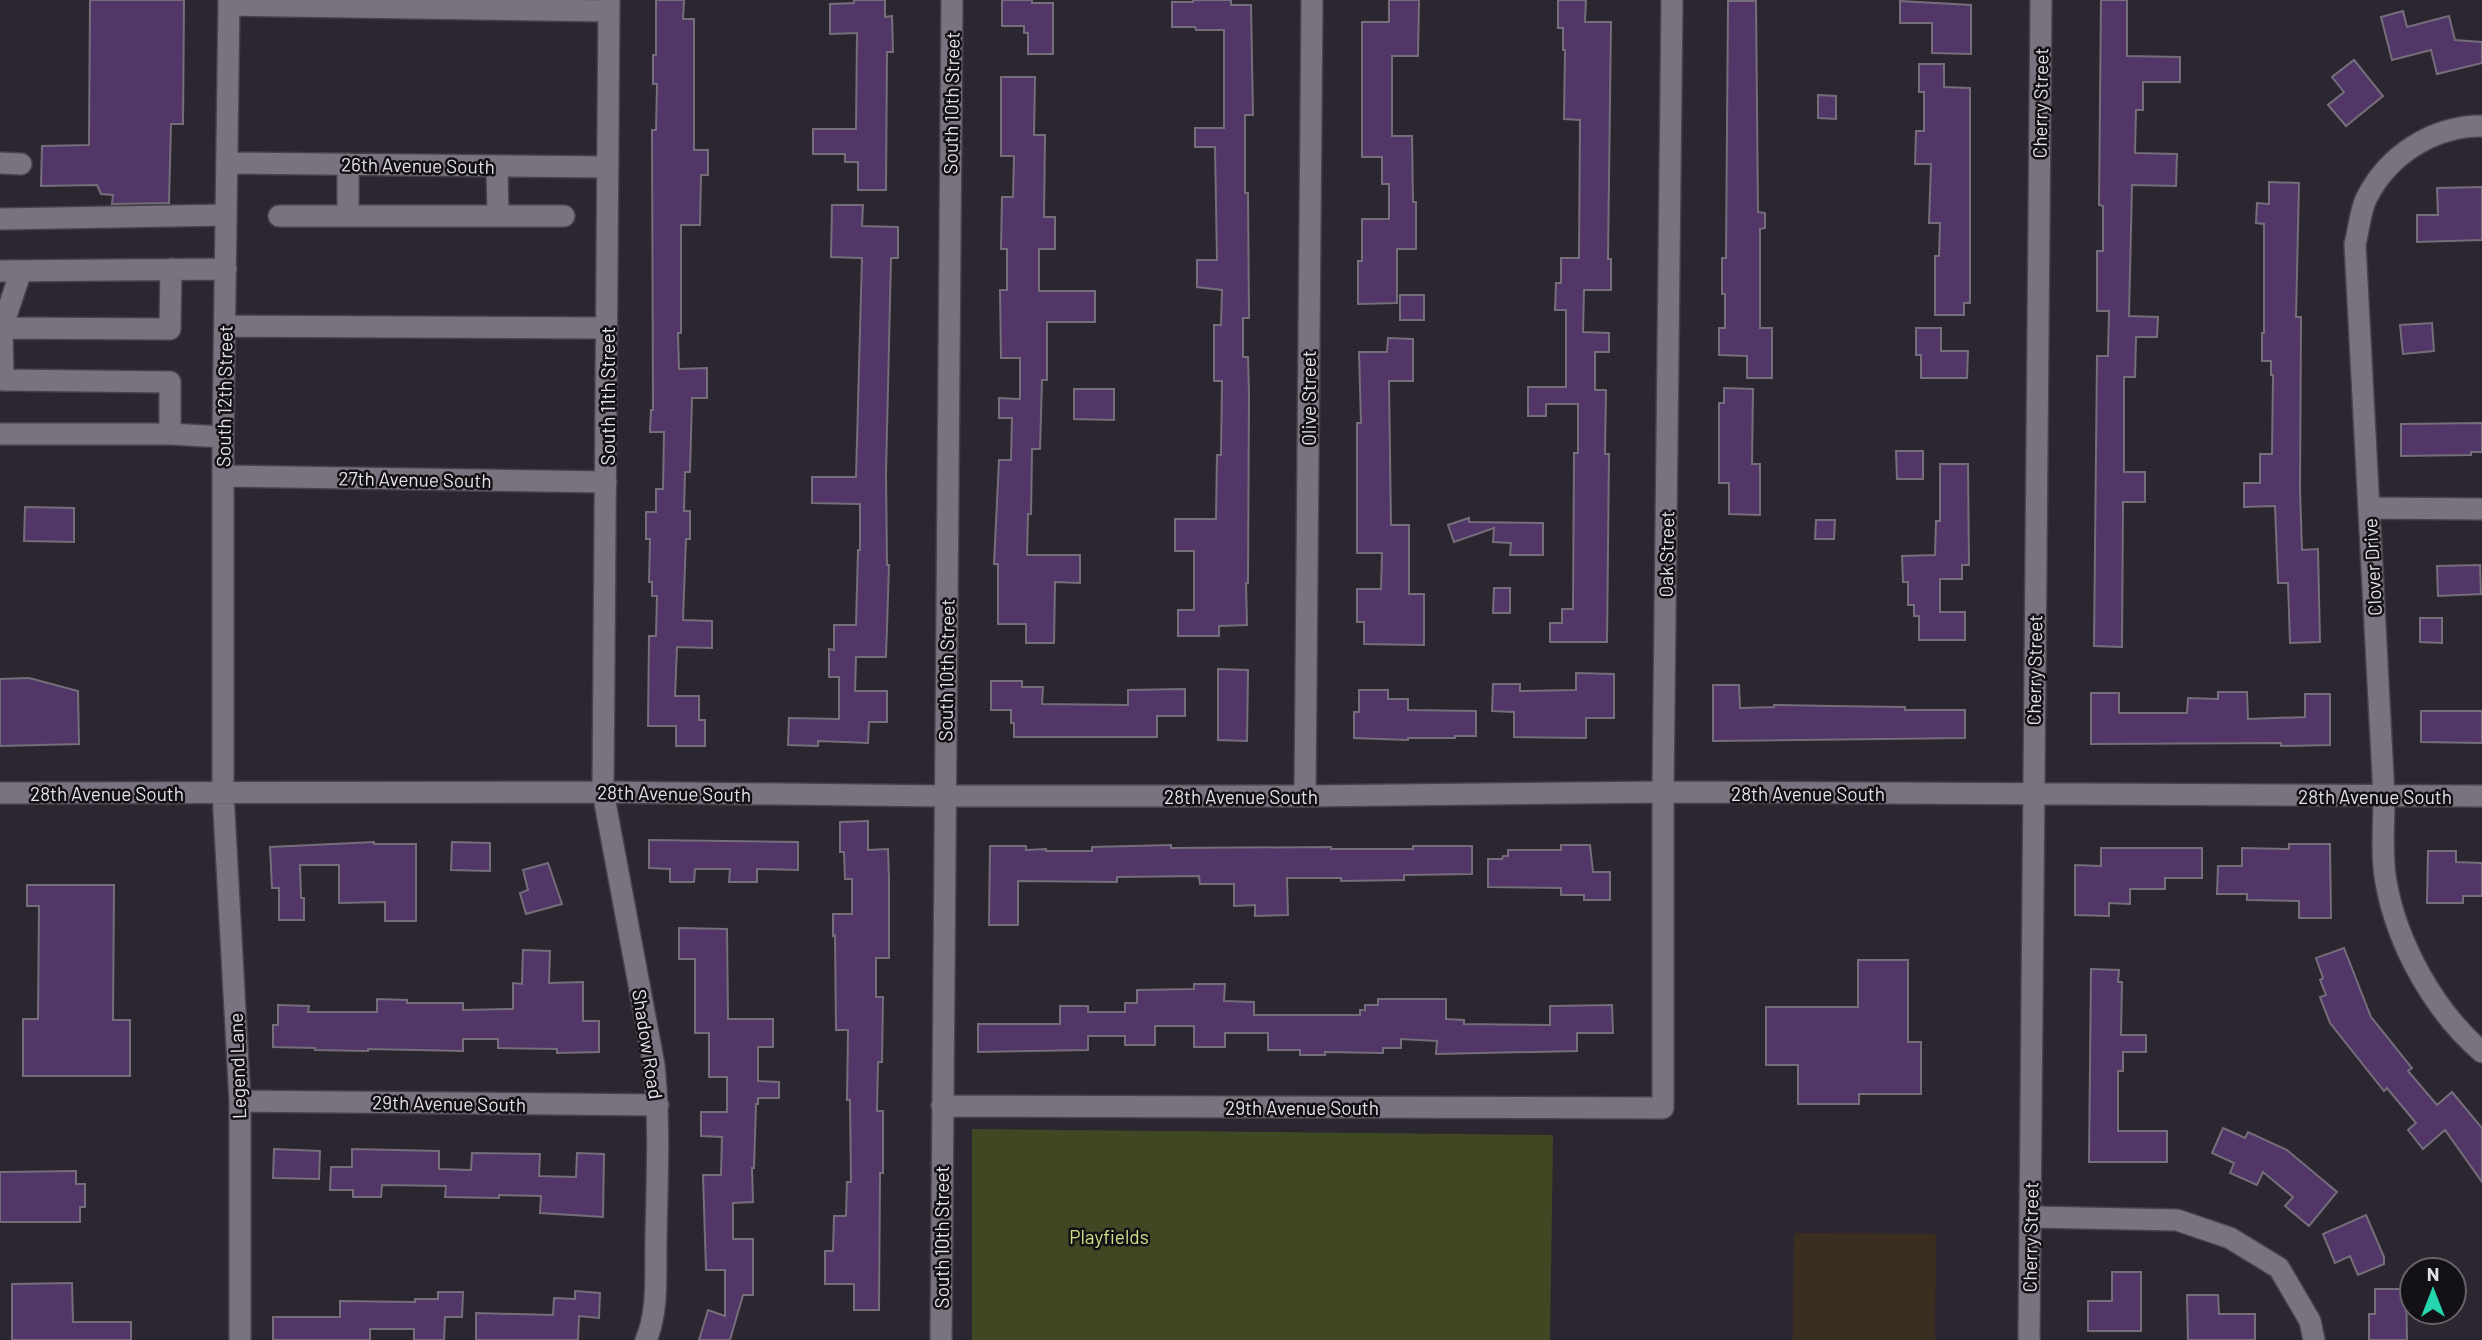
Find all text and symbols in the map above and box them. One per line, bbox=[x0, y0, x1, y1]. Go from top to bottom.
street label: South 10th Street bbox=[938, 31, 964, 175]
street label: Cherry Street bbox=[2028, 48, 2052, 158]
street label: 26th Avenue South bbox=[341, 152, 495, 178]
street label: South 12th Street bbox=[211, 325, 237, 467]
street label: South 11th Street bbox=[596, 327, 619, 465]
street label: Olive Street bbox=[1297, 350, 1320, 446]
street label: 27th Avenue South bbox=[338, 466, 492, 492]
street label: Oak Street bbox=[1654, 511, 1678, 597]
street label: Clover Drive bbox=[2358, 518, 2386, 616]
street label: South 10th Street bbox=[933, 598, 959, 742]
street label: Cherry Street bbox=[2022, 615, 2046, 725]
street label: 28th Avenue South bbox=[597, 780, 751, 806]
street label: 28th Avenue South bbox=[30, 782, 184, 805]
street label: 28th Avenue South bbox=[1731, 782, 1885, 805]
street label: 28th Avenue South bbox=[1164, 785, 1318, 808]
street label: 28th Avenue South bbox=[2298, 785, 2452, 808]
street label: Shadow Road bbox=[628, 987, 668, 1101]
street label: Legend Lane bbox=[224, 1013, 250, 1119]
street label: 29th Avenue South bbox=[372, 1090, 526, 1116]
street label: 29th Avenue South bbox=[1225, 1096, 1379, 1119]
street label: South 10th Street bbox=[930, 1166, 953, 1308]
street label: Cherry Street bbox=[2018, 1182, 2042, 1292]
park label: Playfields bbox=[1069, 1225, 1149, 1248]
north arrow bbox=[2398, 1256, 2468, 1326]
text: N bbox=[2427, 1262, 2439, 1285]

